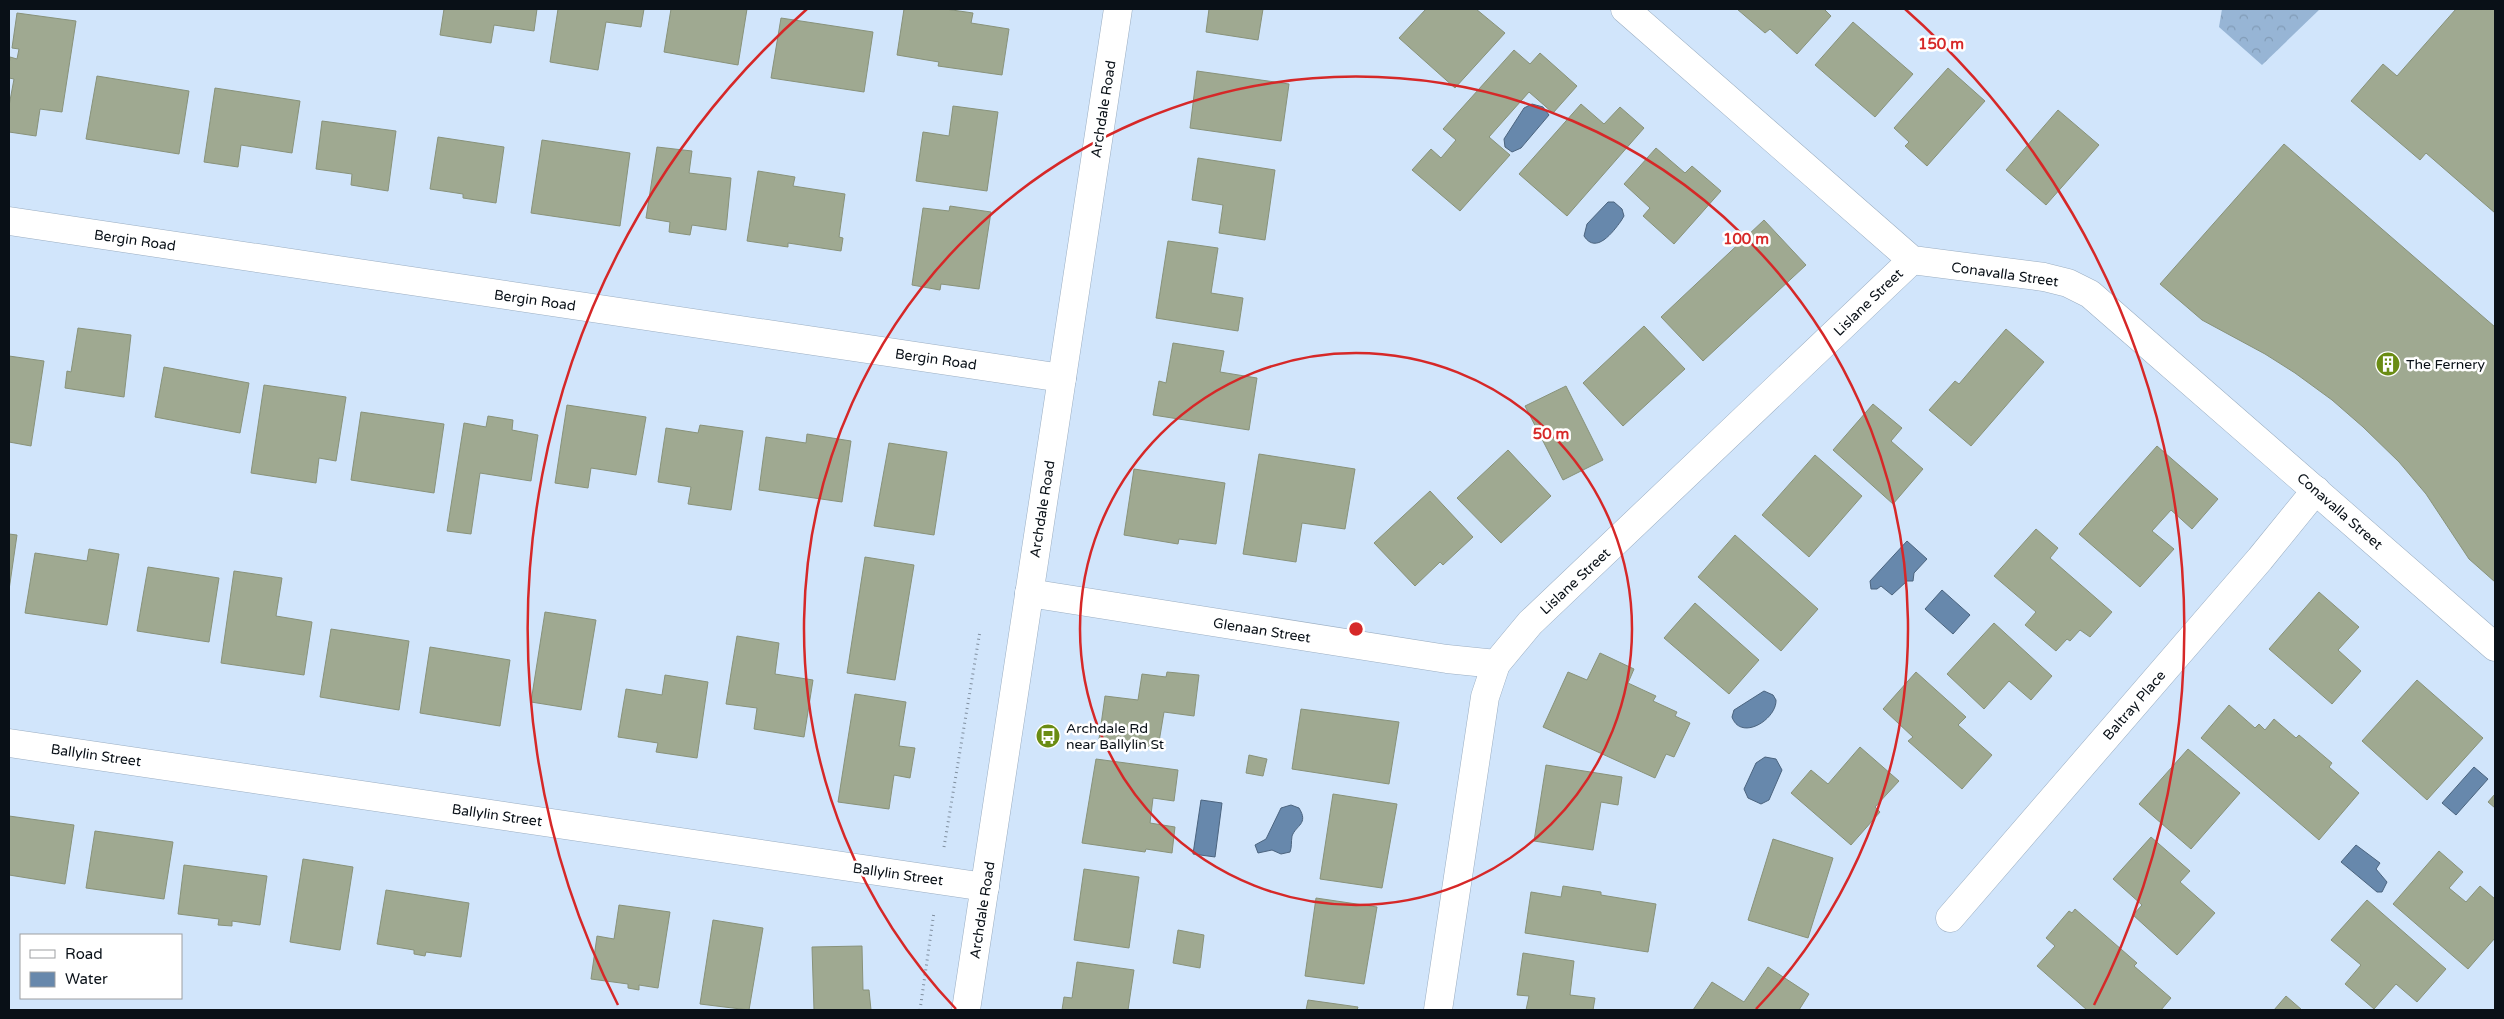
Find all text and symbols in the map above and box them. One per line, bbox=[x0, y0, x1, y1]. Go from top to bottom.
text: 150 m bbox=[1918, 35, 1964, 53]
street label: Archdale Road bbox=[1087, 59, 1120, 159]
street label: Bergin Road bbox=[93, 226, 177, 255]
text: 100 m bbox=[1723, 230, 1769, 248]
street label: Conavalla Street bbox=[1950, 259, 2060, 291]
street label: Lislane Street bbox=[1830, 265, 1907, 340]
street label: Bergin Road bbox=[493, 286, 577, 315]
street label: Bergin Road bbox=[894, 345, 978, 374]
building icon: The Fernery bbox=[2375, 351, 2401, 377]
place label: The Fernery bbox=[2406, 356, 2486, 373]
text: 50 m bbox=[1533, 425, 1569, 443]
street label: Archdale Road bbox=[1026, 459, 1059, 559]
street label: Conavalla Street bbox=[2293, 470, 2386, 554]
street label: Lislane Street bbox=[1537, 544, 1614, 618]
street label: Glenaan Street bbox=[1212, 614, 1313, 647]
centre of rings bbox=[1347, 620, 1365, 638]
street label: Baltray Place bbox=[2100, 667, 2169, 744]
place label: Archdale Rd near Ballylin St bbox=[1066, 720, 1165, 753]
bus stop icon: Archdale Rd near Ballylin St bbox=[1035, 723, 1061, 749]
street label: Ballylin Street bbox=[50, 741, 143, 770]
street label: Ballylin Street bbox=[451, 801, 544, 830]
street label: Ballylin Street bbox=[852, 860, 945, 889]
street label: Archdale Road bbox=[966, 860, 999, 960]
legend bbox=[20, 934, 182, 999]
text: Road bbox=[65, 945, 103, 963]
text: Water bbox=[65, 970, 108, 988]

